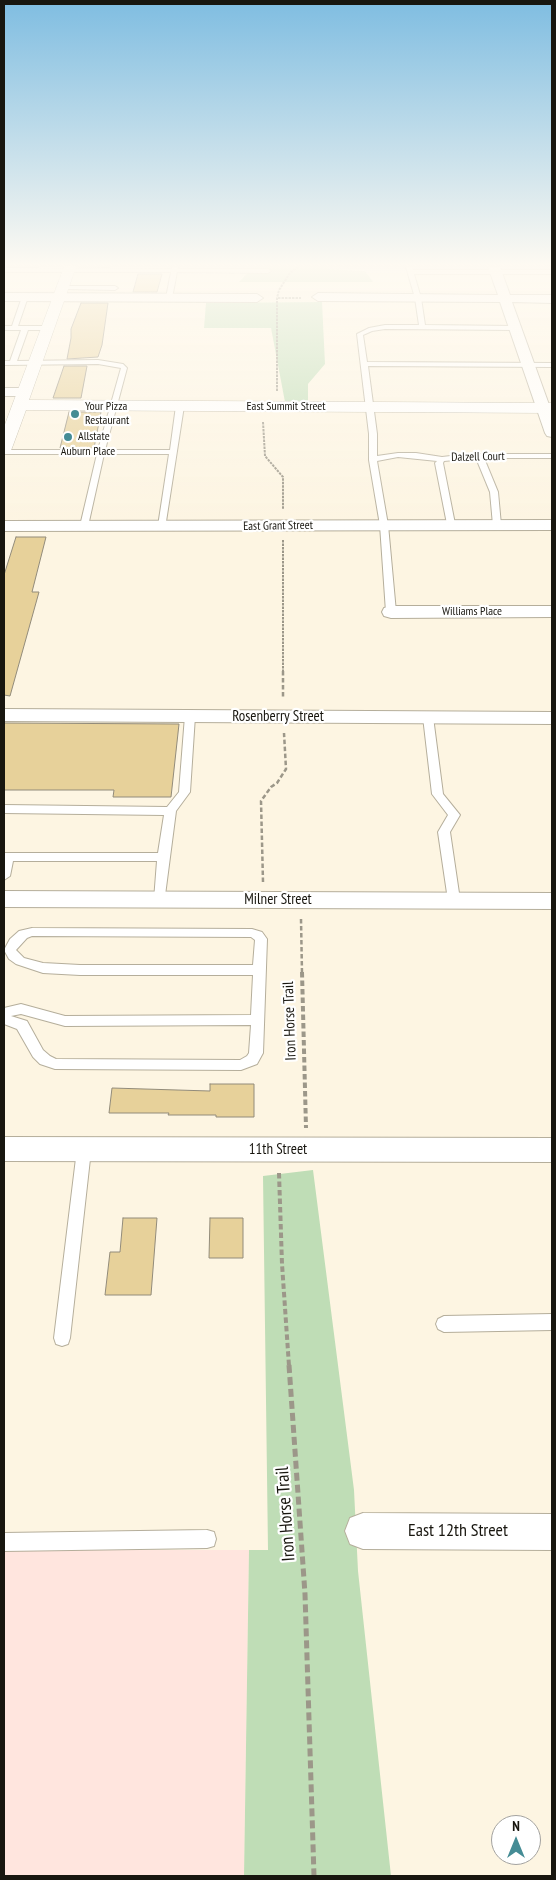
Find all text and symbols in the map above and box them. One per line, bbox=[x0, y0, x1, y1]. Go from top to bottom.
place label: Your Pizza Restaurant bbox=[85, 400, 129, 428]
street label: East Summit Street bbox=[246, 400, 326, 414]
marker: Your Pizza Restaurant bbox=[69, 408, 81, 420]
place label: Allstate bbox=[78, 430, 110, 444]
marker: Allstate bbox=[62, 431, 74, 443]
street label: Auburn Place bbox=[61, 445, 115, 459]
street label: Dalzell Court bbox=[451, 449, 505, 465]
street label: East Grant Street bbox=[243, 518, 313, 534]
street label: Williams Place bbox=[442, 605, 502, 619]
street label: Rosenberry Street bbox=[232, 708, 324, 726]
street label: Milner Street bbox=[244, 891, 312, 909]
street label: Iron Horse Trail bbox=[280, 981, 300, 1061]
street label: 11th Street bbox=[249, 1141, 307, 1159]
street label: Iron Horse Trail bbox=[272, 1466, 300, 1562]
street label: East 12th Street bbox=[408, 1520, 508, 1542]
north arrow bbox=[491, 1815, 541, 1865]
text: N bbox=[512, 1817, 520, 1835]

